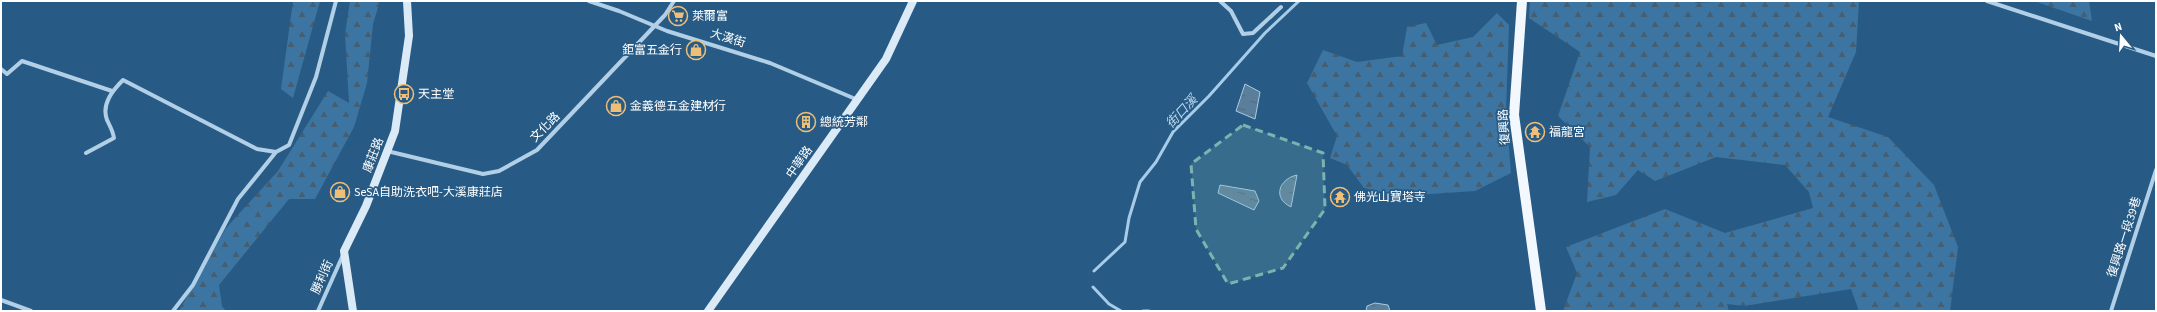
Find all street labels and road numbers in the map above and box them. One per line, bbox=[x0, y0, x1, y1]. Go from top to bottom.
street label: 大漢街 bbox=[708, 25, 748, 52]
street label: 復興路 bbox=[1495, 108, 1514, 146]
street label: 文化路 bbox=[527, 109, 564, 146]
street label: 康莊路 bbox=[359, 135, 388, 175]
street label: 中華路 bbox=[782, 143, 817, 182]
street label: 復興路一段39巷 bbox=[2103, 195, 2146, 280]
street label: 勝利街 bbox=[307, 257, 338, 297]

